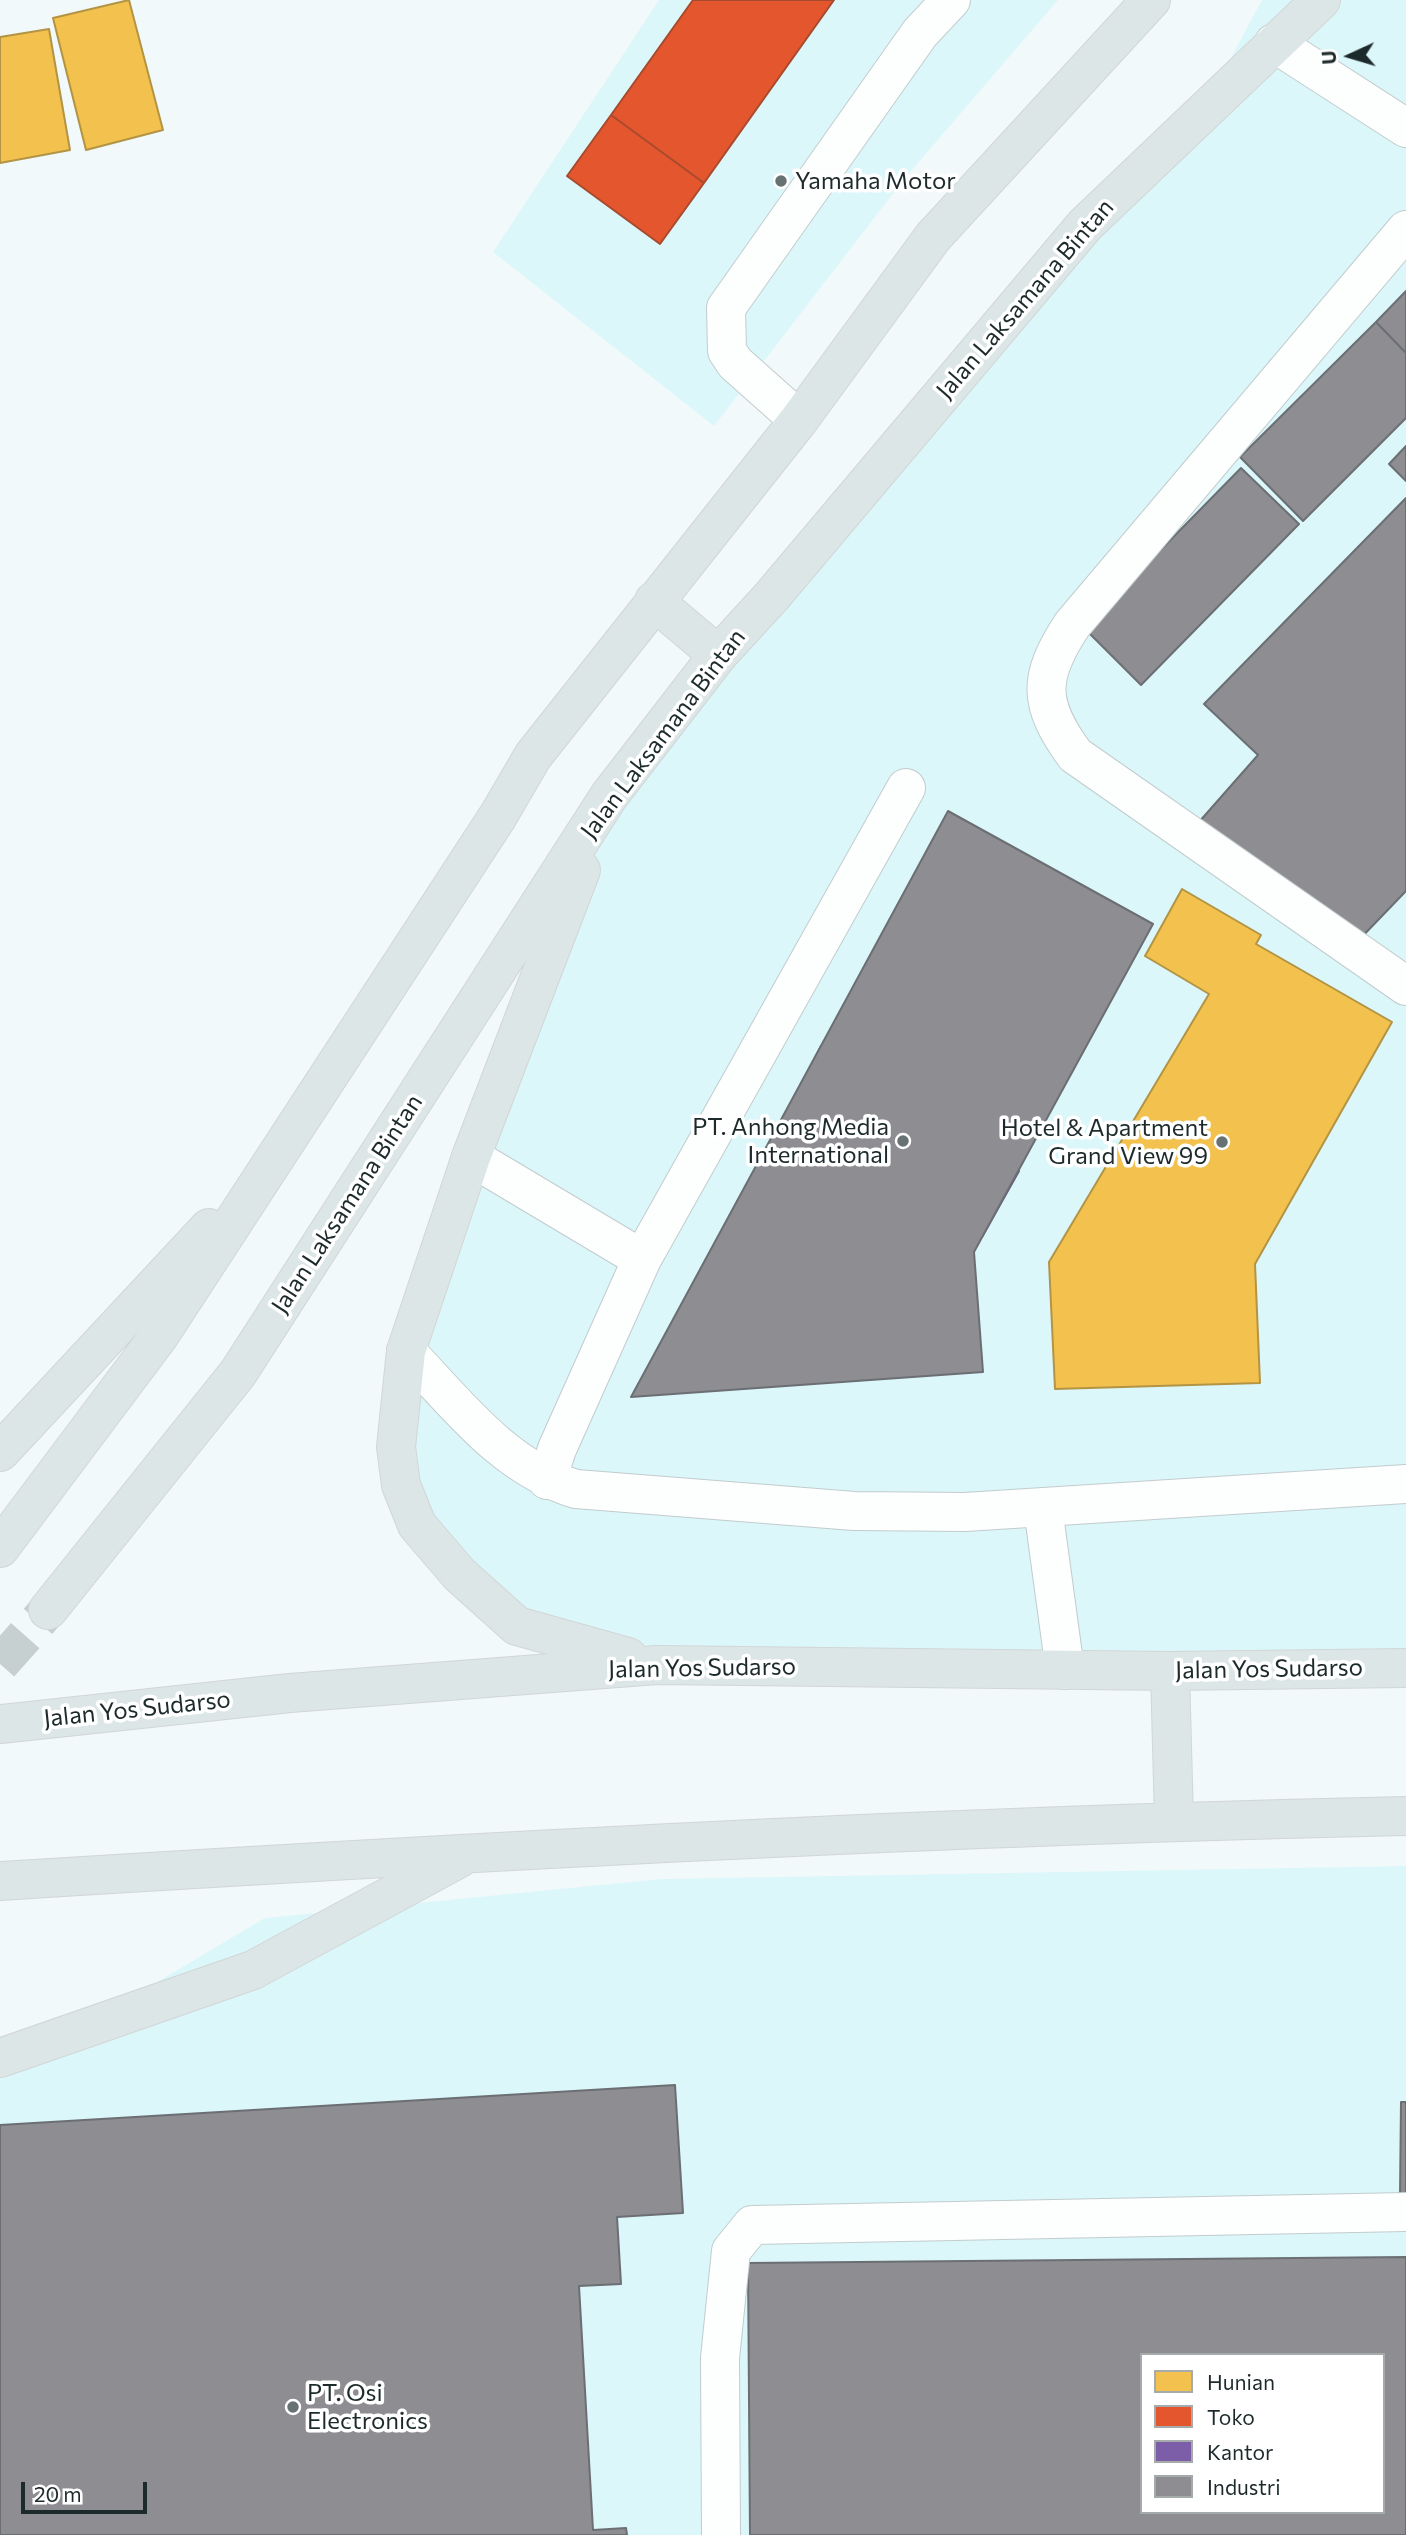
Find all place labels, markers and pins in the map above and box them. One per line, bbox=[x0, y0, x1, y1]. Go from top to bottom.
place label: Yamaha Motor bbox=[795, 167, 956, 195]
marker: Yamaha Motor bbox=[773, 173, 789, 189]
place label: PT. Anhong Media International bbox=[692, 1113, 889, 1169]
place label: Hotel & Apartment Grand View 99 bbox=[1001, 1114, 1208, 1170]
marker: PT. Anhong Media International bbox=[895, 1133, 911, 1149]
marker: Hotel & Apartment Grand View 99 bbox=[1214, 1134, 1230, 1150]
place label: PT. Osi Electronics bbox=[307, 2379, 428, 2435]
marker: PT. Osi Electronics bbox=[285, 2399, 301, 2415]

